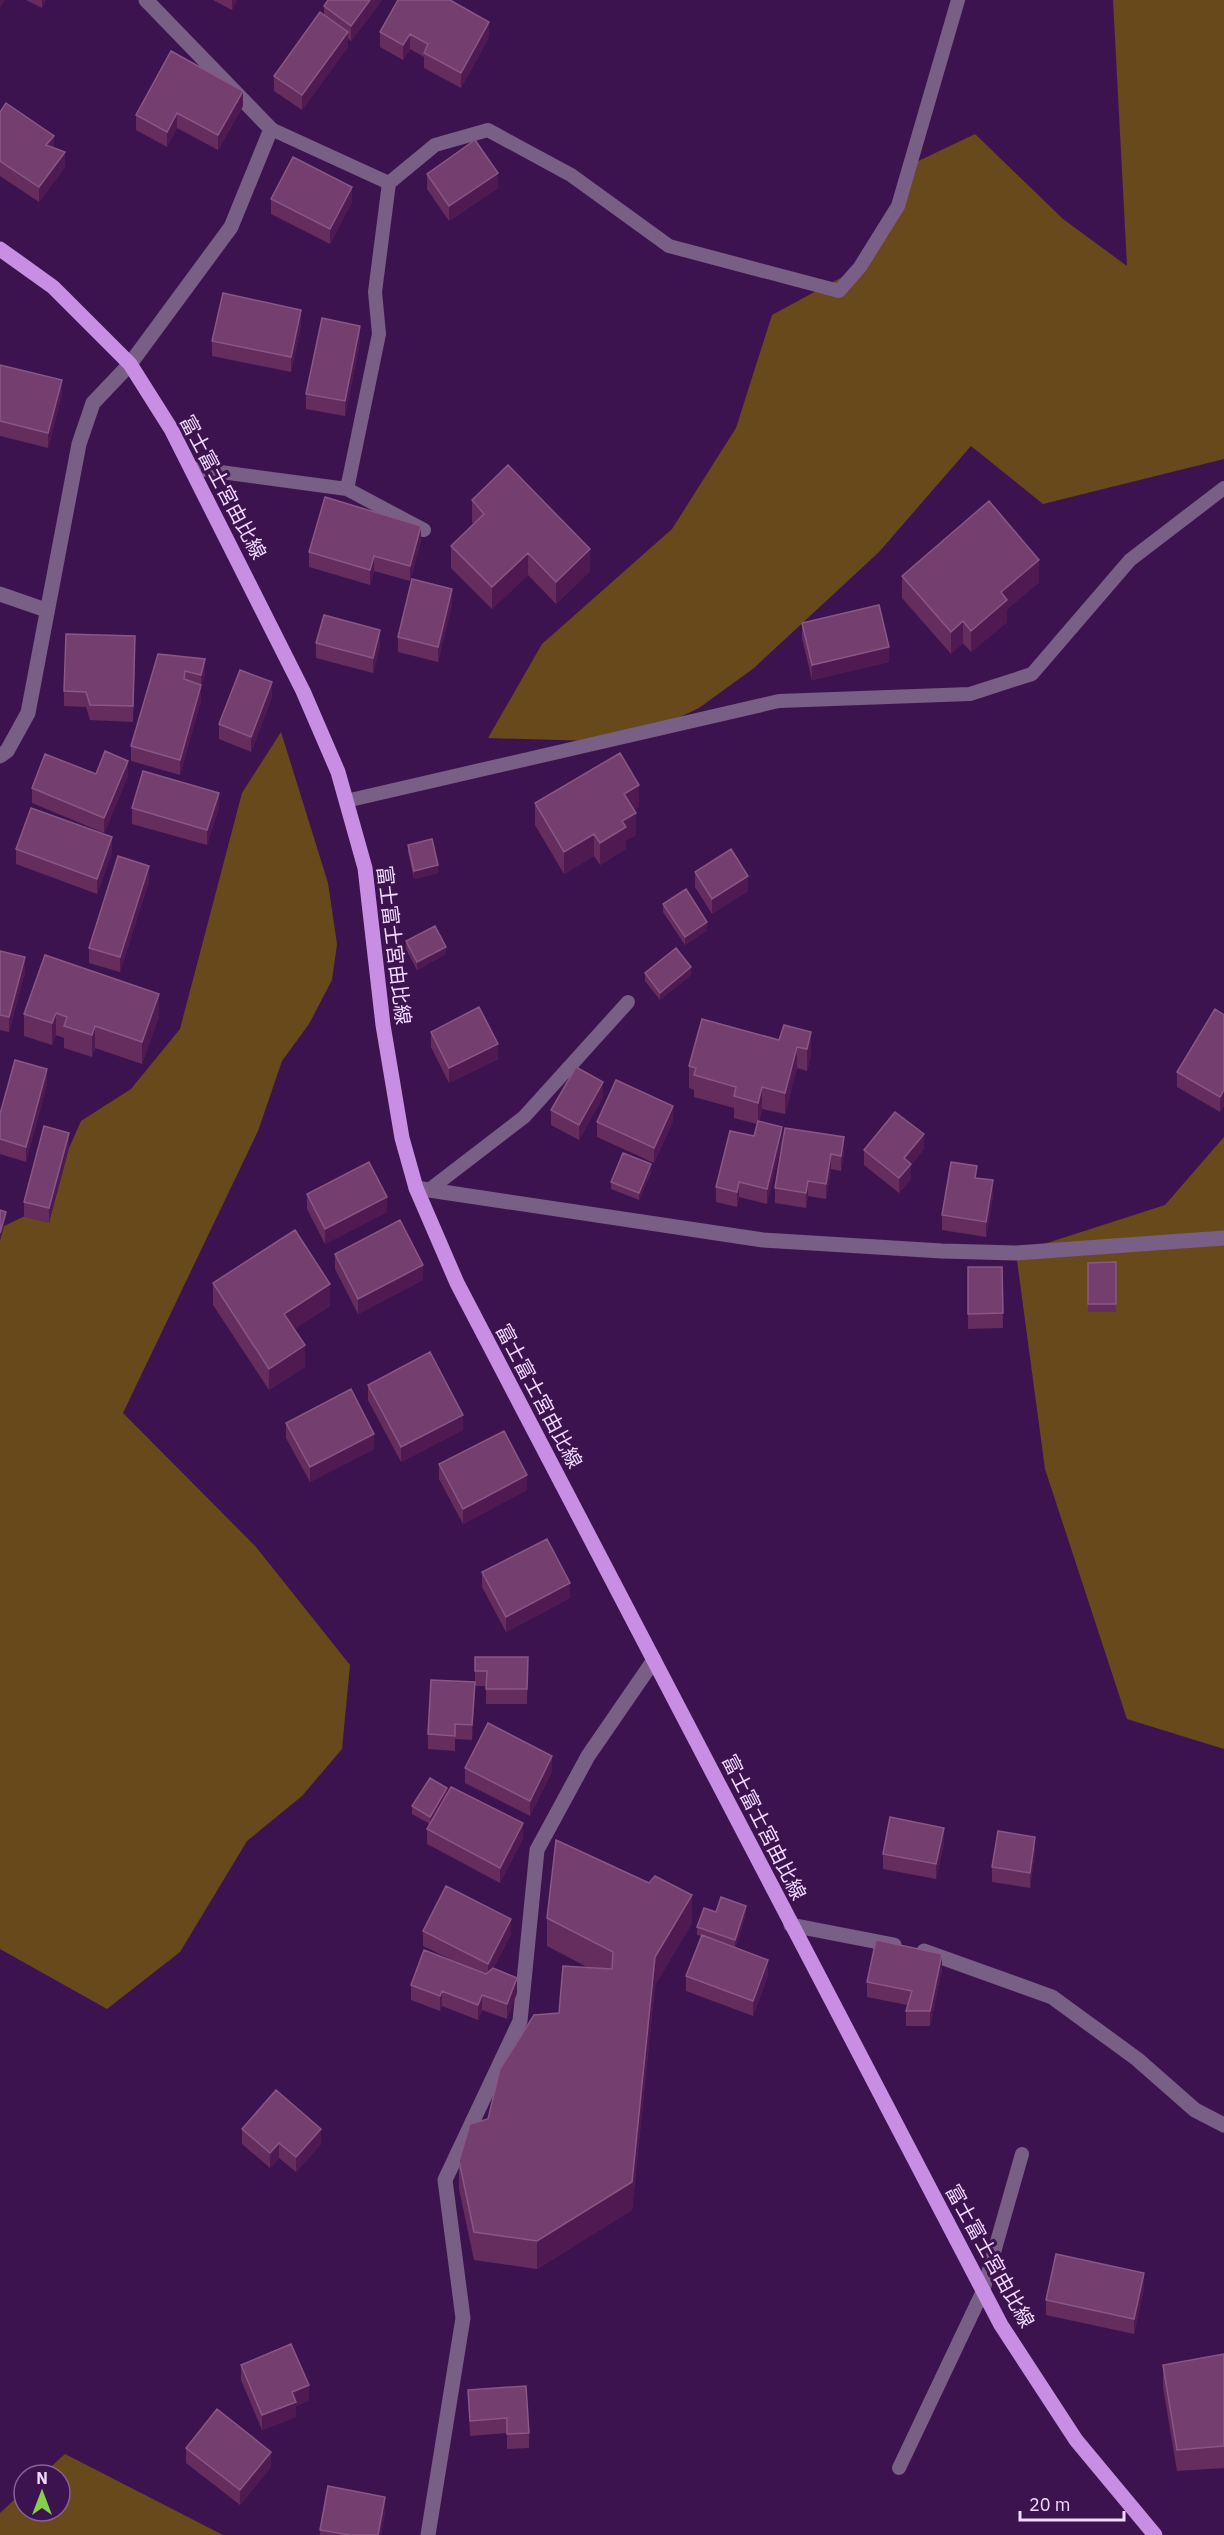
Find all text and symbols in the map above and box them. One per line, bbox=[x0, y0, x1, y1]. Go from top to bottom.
street label: 富士富士宮由比線 bbox=[174, 410, 273, 564]
street label: 富士富士宮由比線 bbox=[371, 864, 418, 1026]
street label: 富士富士宮由比線 bbox=[490, 1319, 589, 1473]
street label: 富士富士宮由比線 bbox=[716, 1749, 813, 1904]
street label: 富士富士宮由比線 bbox=[940, 2179, 1041, 2332]
north arrow bbox=[12, 2463, 72, 2523]
text: N bbox=[36, 2468, 48, 2488]
scale bar bbox=[1020, 2484, 1124, 2522]
text: 20 m bbox=[1029, 2493, 1071, 2516]

